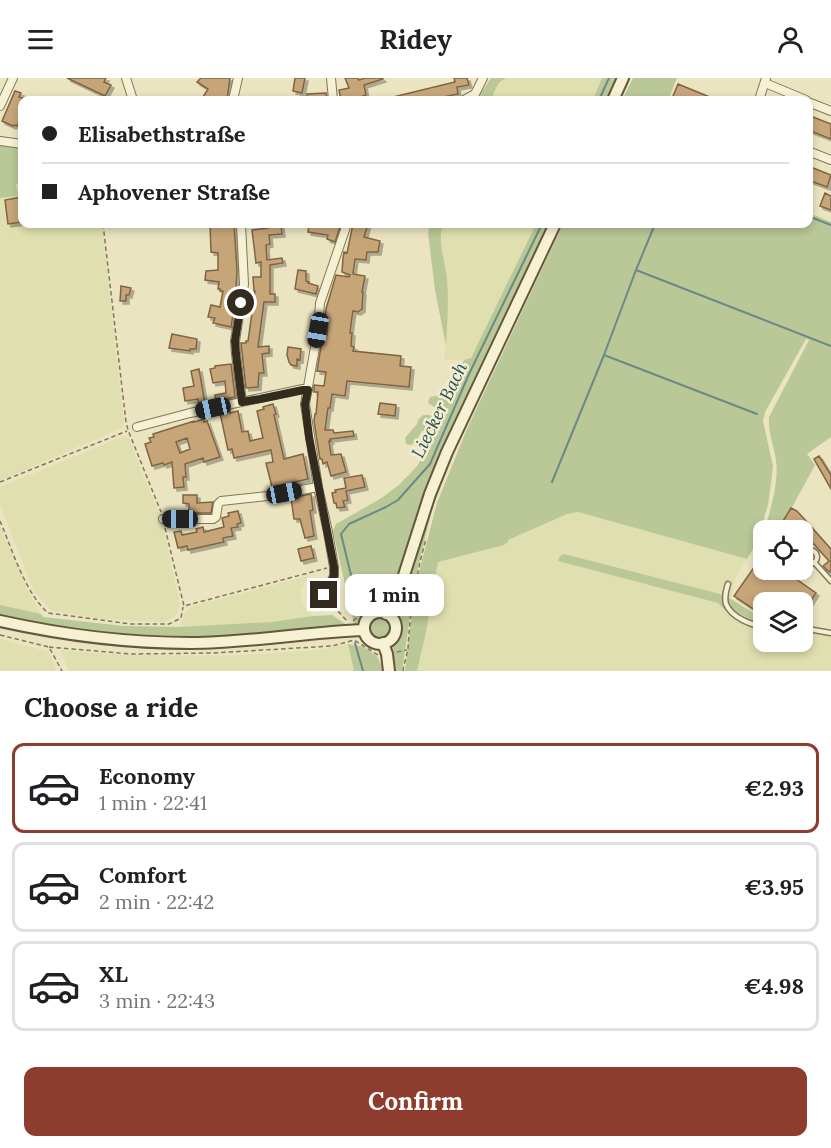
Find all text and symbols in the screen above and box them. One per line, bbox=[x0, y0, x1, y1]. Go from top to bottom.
text: Ridey bbox=[379, 22, 452, 56]
icon: menu bbox=[24, 23, 57, 56]
icon: person bbox=[774, 23, 807, 56]
text: Elisabethstraße bbox=[78, 120, 246, 148]
text: Aphovener Straße bbox=[78, 178, 270, 206]
route start bbox=[227, 289, 254, 316]
car bbox=[306, 311, 330, 349]
water label: Liecker Bach bbox=[406, 358, 472, 462]
car bbox=[194, 395, 232, 421]
car bbox=[265, 481, 303, 505]
car bbox=[162, 510, 198, 528]
map controls bbox=[753, 520, 813, 652]
button: locate bbox=[753, 520, 813, 580]
callout: 1 min bbox=[345, 574, 444, 616]
route end bbox=[310, 581, 337, 608]
text: 1 min bbox=[369, 582, 420, 607]
button: layers bbox=[753, 592, 813, 652]
text: Choose a ride bbox=[24, 690, 198, 724]
icon: car bbox=[27, 761, 81, 815]
text: Economy bbox=[99, 762, 195, 790]
text: €2.93 bbox=[744, 774, 804, 802]
text: 1 min · 22:41 bbox=[99, 790, 207, 815]
icon: car bbox=[27, 860, 81, 914]
text: Comfort bbox=[99, 861, 187, 889]
text: €3.95 bbox=[744, 873, 804, 901]
text: 2 min · 22:42 bbox=[99, 889, 214, 914]
icon: car bbox=[27, 959, 81, 1013]
text: XL bbox=[99, 960, 128, 988]
text: €4.98 bbox=[744, 972, 804, 1000]
text: 3 min · 22:43 bbox=[99, 988, 215, 1013]
button: Confirm bbox=[24, 1067, 807, 1136]

